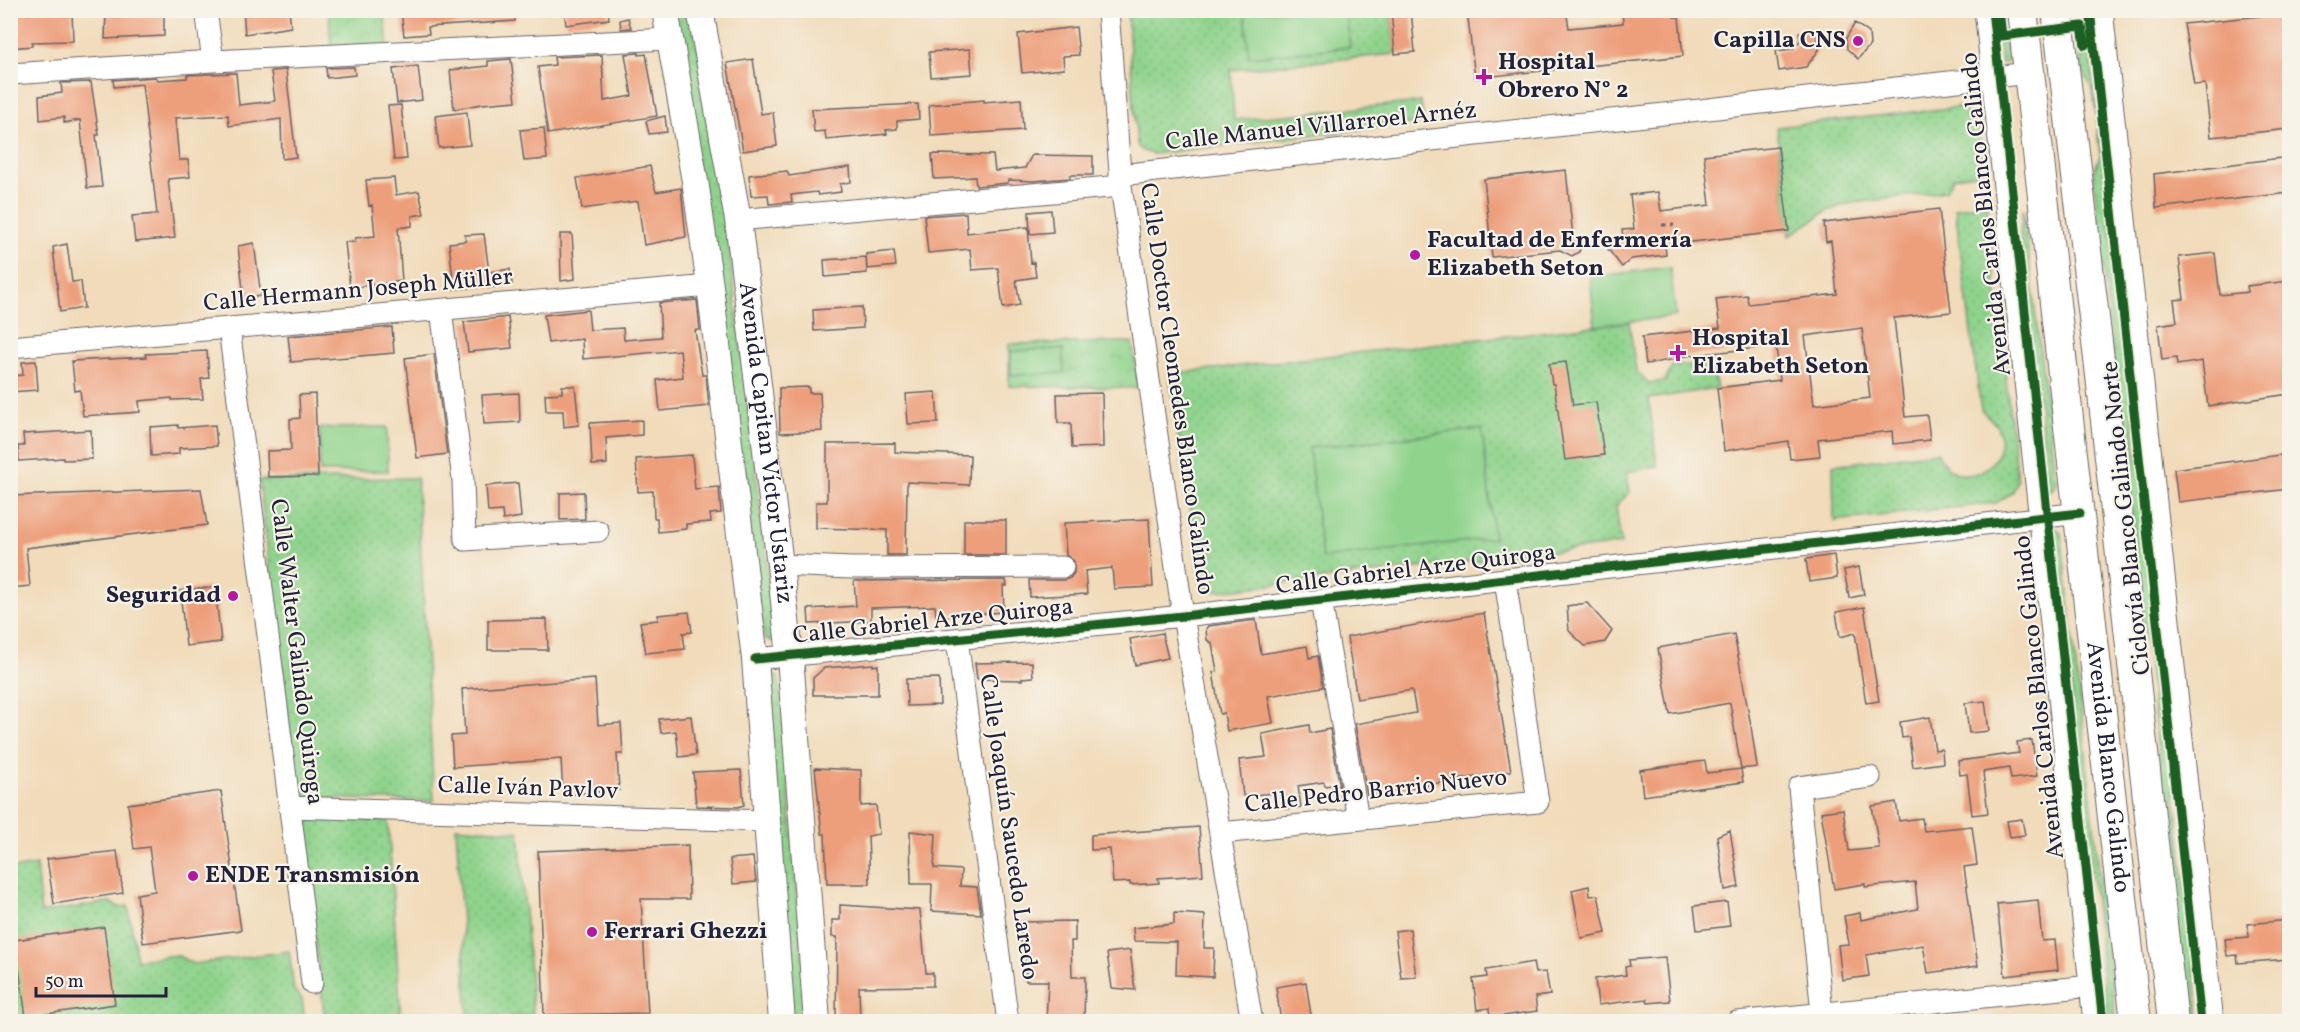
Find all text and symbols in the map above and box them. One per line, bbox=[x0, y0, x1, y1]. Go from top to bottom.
place label: Capilla CNS bbox=[1714, 24, 1846, 58]
marker: Capilla CNS bbox=[1851, 34, 1865, 48]
place label: Hospital Obrero N° 2 bbox=[1498, 46, 1628, 108]
street label: Avenida Carlos Blanco Galindo bbox=[1953, 51, 2021, 377]
marker: Hospital Obrero N° 2 bbox=[1475, 68, 1493, 86]
street label: Calle Manuel Villarroel Arnéz bbox=[1164, 94, 1478, 160]
street label: Calle Doctor Cleomedes Blanco Galindo bbox=[1130, 181, 1222, 597]
place label: Facultad de Enfermería Elizabeth Seton bbox=[1427, 224, 1692, 286]
marker: Facultad de Enfermería Elizabeth Seton bbox=[1408, 248, 1422, 262]
street label: Calle Hermann Joseph Müller bbox=[202, 261, 514, 321]
street label: Avenida Capitan Víctor Ustariz bbox=[729, 280, 801, 606]
place label: Hospital Elizabeth Seton bbox=[1692, 322, 1869, 384]
marker: Hospital Elizabeth Seton bbox=[1669, 344, 1687, 362]
street label: Ciclovía Blanco Galindo Norte bbox=[2094, 359, 2160, 677]
street label: Calle Walter Galindo Quiroga bbox=[260, 497, 332, 807]
street label: Avenida Carlos Blanco Galindo bbox=[2006, 534, 2074, 860]
street label: Calle Gabriel Arze Quiroga bbox=[1274, 536, 1558, 604]
place label: Seguridad bbox=[106, 579, 221, 613]
marker: Seguridad bbox=[226, 589, 240, 603]
street label: Calle Gabriel Arze Quiroga bbox=[791, 590, 1075, 654]
street label: Avenida Blanco Galindo bbox=[2076, 640, 2138, 895]
street label: Calle Joaquín Saucedo Laredo bbox=[970, 672, 1046, 982]
street label: Calle Pedro Barrio Nuevo bbox=[1243, 761, 1509, 823]
street label: Calle Iván Pavlov bbox=[437, 769, 619, 809]
place label: ENDE Transmisión bbox=[205, 859, 420, 893]
marker: ENDE Transmisión bbox=[186, 869, 200, 883]
place label: Ferrari Ghezzi bbox=[604, 915, 767, 949]
marker: Ferrari Ghezzi bbox=[585, 925, 599, 939]
scale bar bbox=[36, 960, 166, 998]
text: 50 m bbox=[45, 970, 84, 995]

